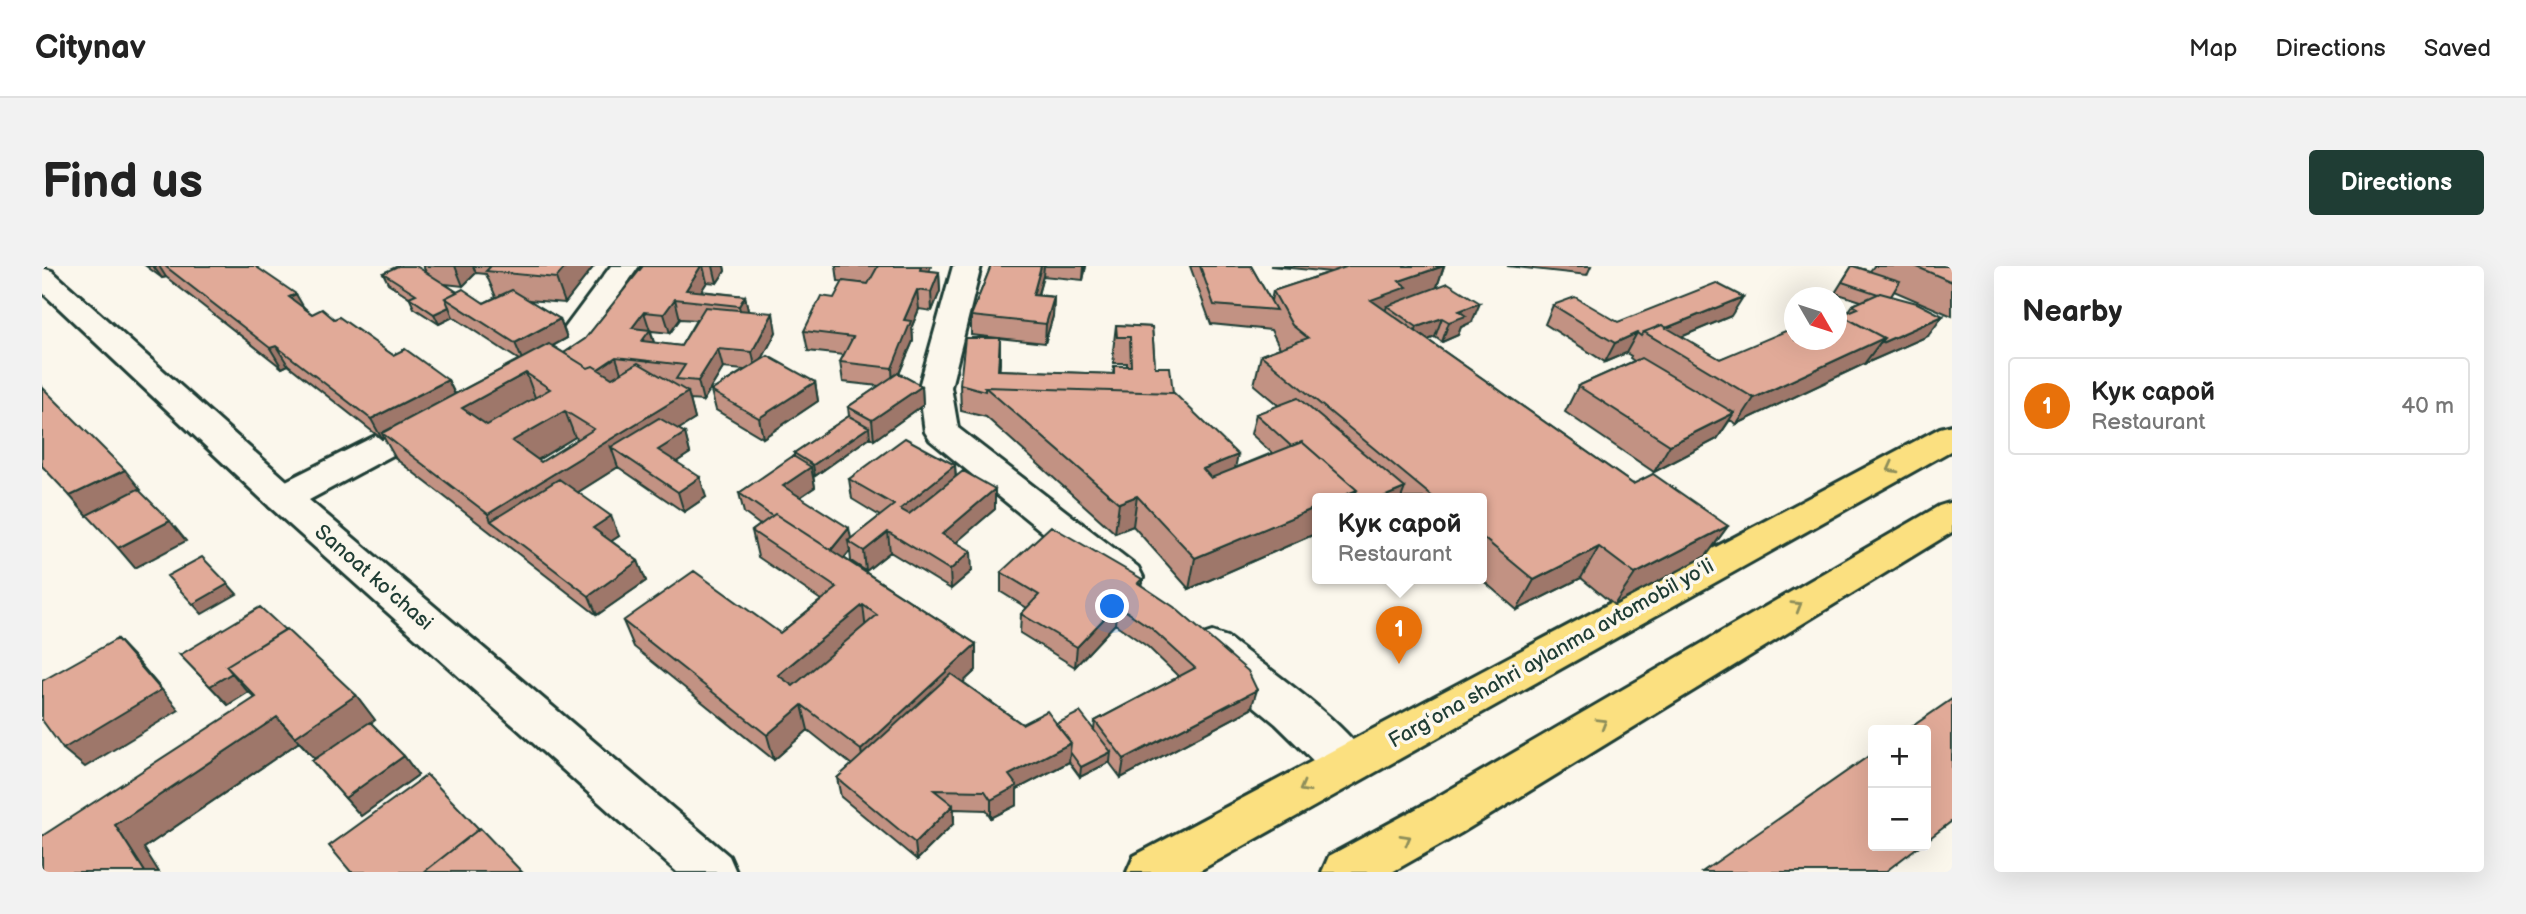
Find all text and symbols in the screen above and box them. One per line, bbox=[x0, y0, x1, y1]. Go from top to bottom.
text: Citynav bbox=[35, 28, 146, 68]
text: Map bbox=[2189, 34, 2237, 63]
text: Directions bbox=[2275, 34, 2386, 63]
text: Saved bbox=[2424, 34, 2491, 63]
button: Directions bbox=[2309, 150, 2484, 215]
text: Find us bbox=[42, 153, 203, 212]
north arrow bbox=[1784, 287, 1847, 350]
text: Nearby bbox=[2022, 294, 2122, 330]
text: Кук сарой bbox=[2091, 377, 2215, 408]
text: 1 bbox=[2042, 392, 2052, 420]
text: 40 m bbox=[2401, 392, 2454, 420]
text: Restaurant bbox=[2091, 408, 2205, 436]
one-way arrow bbox=[1887, 460, 1899, 474]
popup bbox=[1312, 493, 1487, 584]
text: Кук сарой bbox=[1338, 509, 1461, 540]
street label: Sanoat ko'chasi bbox=[310, 519, 438, 635]
text: Restaurant bbox=[1338, 540, 1452, 568]
street label: Fargʻona shahri aylanma avtomobil yoʻli bbox=[1384, 553, 1718, 754]
your location bbox=[1095, 589, 1129, 623]
one-way arrow bbox=[1789, 601, 1802, 614]
pin: 1 bbox=[1376, 606, 1422, 664]
one-way arrow bbox=[1594, 718, 1607, 731]
map controls bbox=[1868, 725, 1931, 851]
button: + bbox=[1868, 725, 1931, 788]
one-way arrow bbox=[1299, 780, 1312, 793]
button: − bbox=[1868, 788, 1931, 851]
one-way arrow bbox=[1399, 834, 1411, 847]

